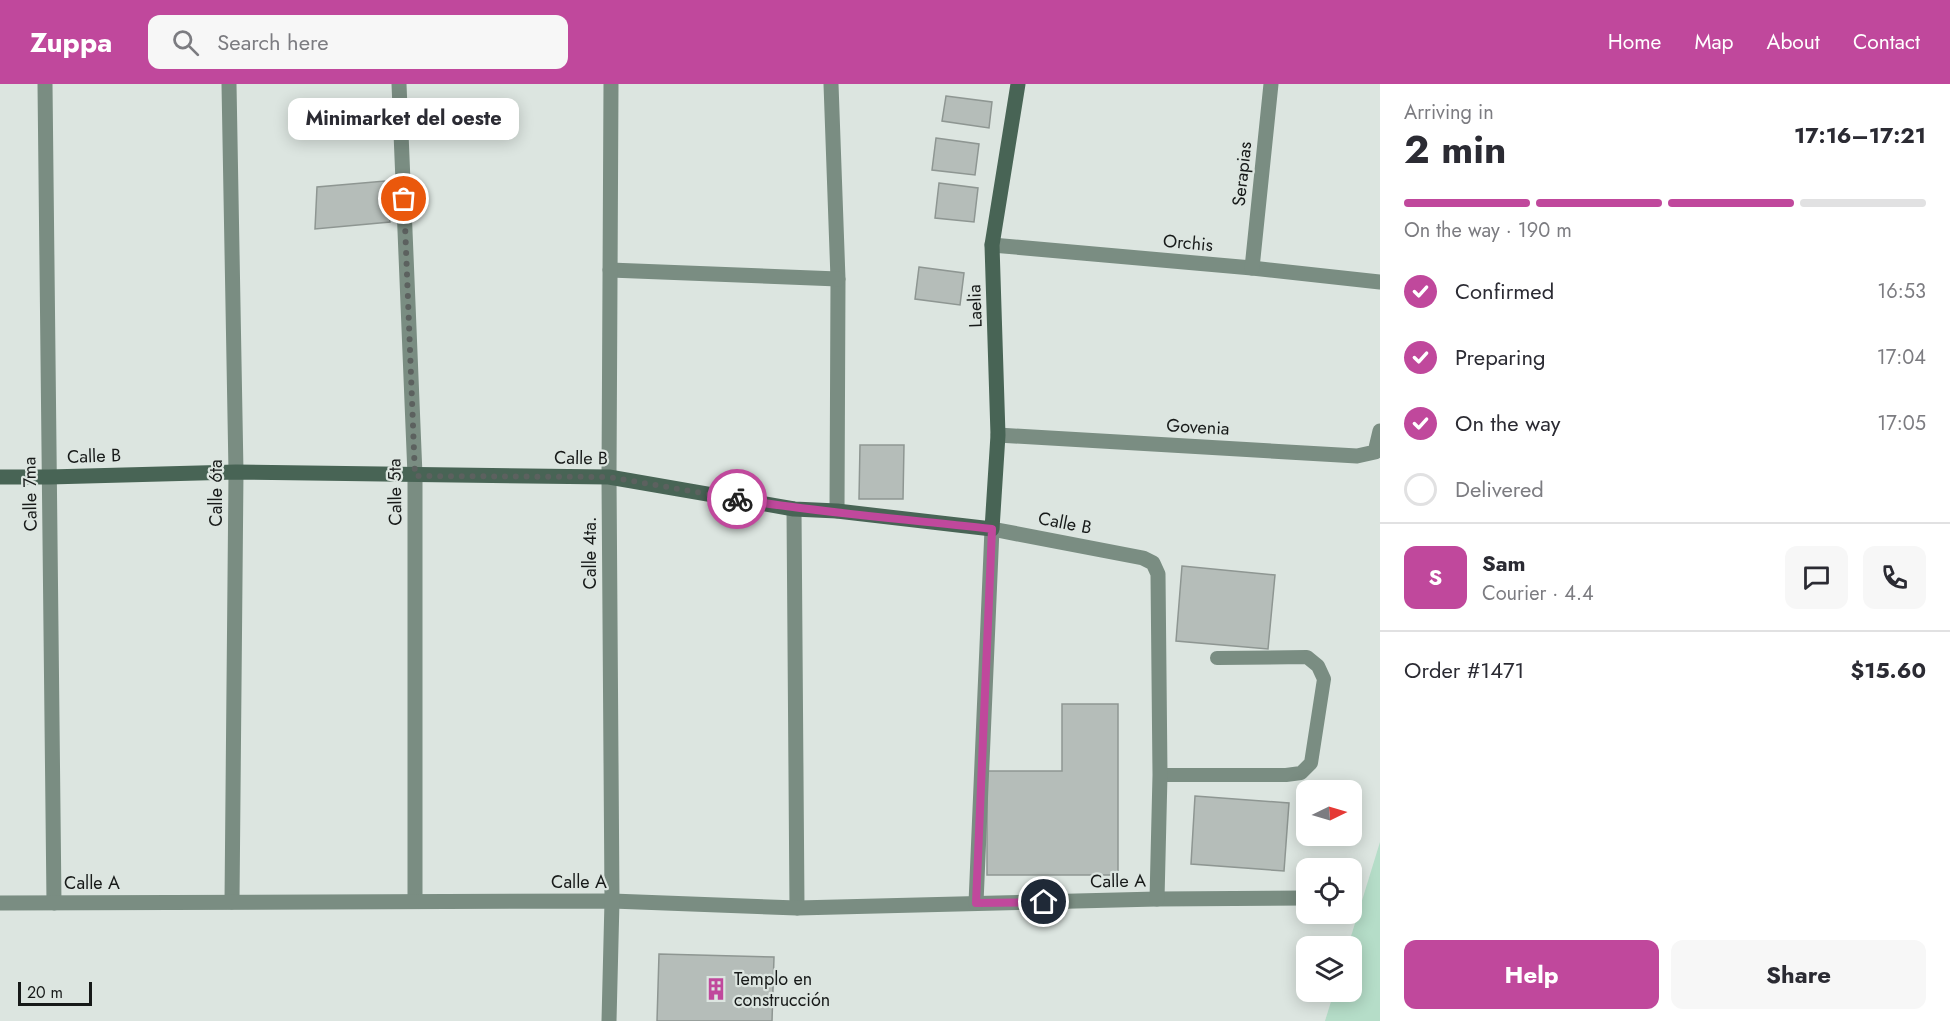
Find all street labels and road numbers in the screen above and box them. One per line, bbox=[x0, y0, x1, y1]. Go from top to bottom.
street label: Serapias bbox=[1226, 140, 1258, 208]
street label: Orchis bbox=[1162, 228, 1214, 258]
street label: Laelia bbox=[961, 284, 989, 328]
street label: Govenia bbox=[1166, 412, 1230, 442]
street label: Calle B bbox=[67, 442, 121, 470]
street label: Calle B bbox=[554, 445, 608, 471]
street label: Calle 7ma bbox=[16, 456, 44, 532]
street label: Calle 5ta bbox=[381, 458, 409, 526]
street label: Calle 6ta bbox=[203, 459, 229, 527]
street label: Calle B bbox=[1036, 505, 1094, 541]
street label: Calle 4ta. bbox=[577, 517, 603, 589]
street label: Calle A bbox=[1090, 868, 1146, 894]
street label: Calle A bbox=[551, 869, 607, 895]
street label: Calle A bbox=[64, 870, 120, 896]

